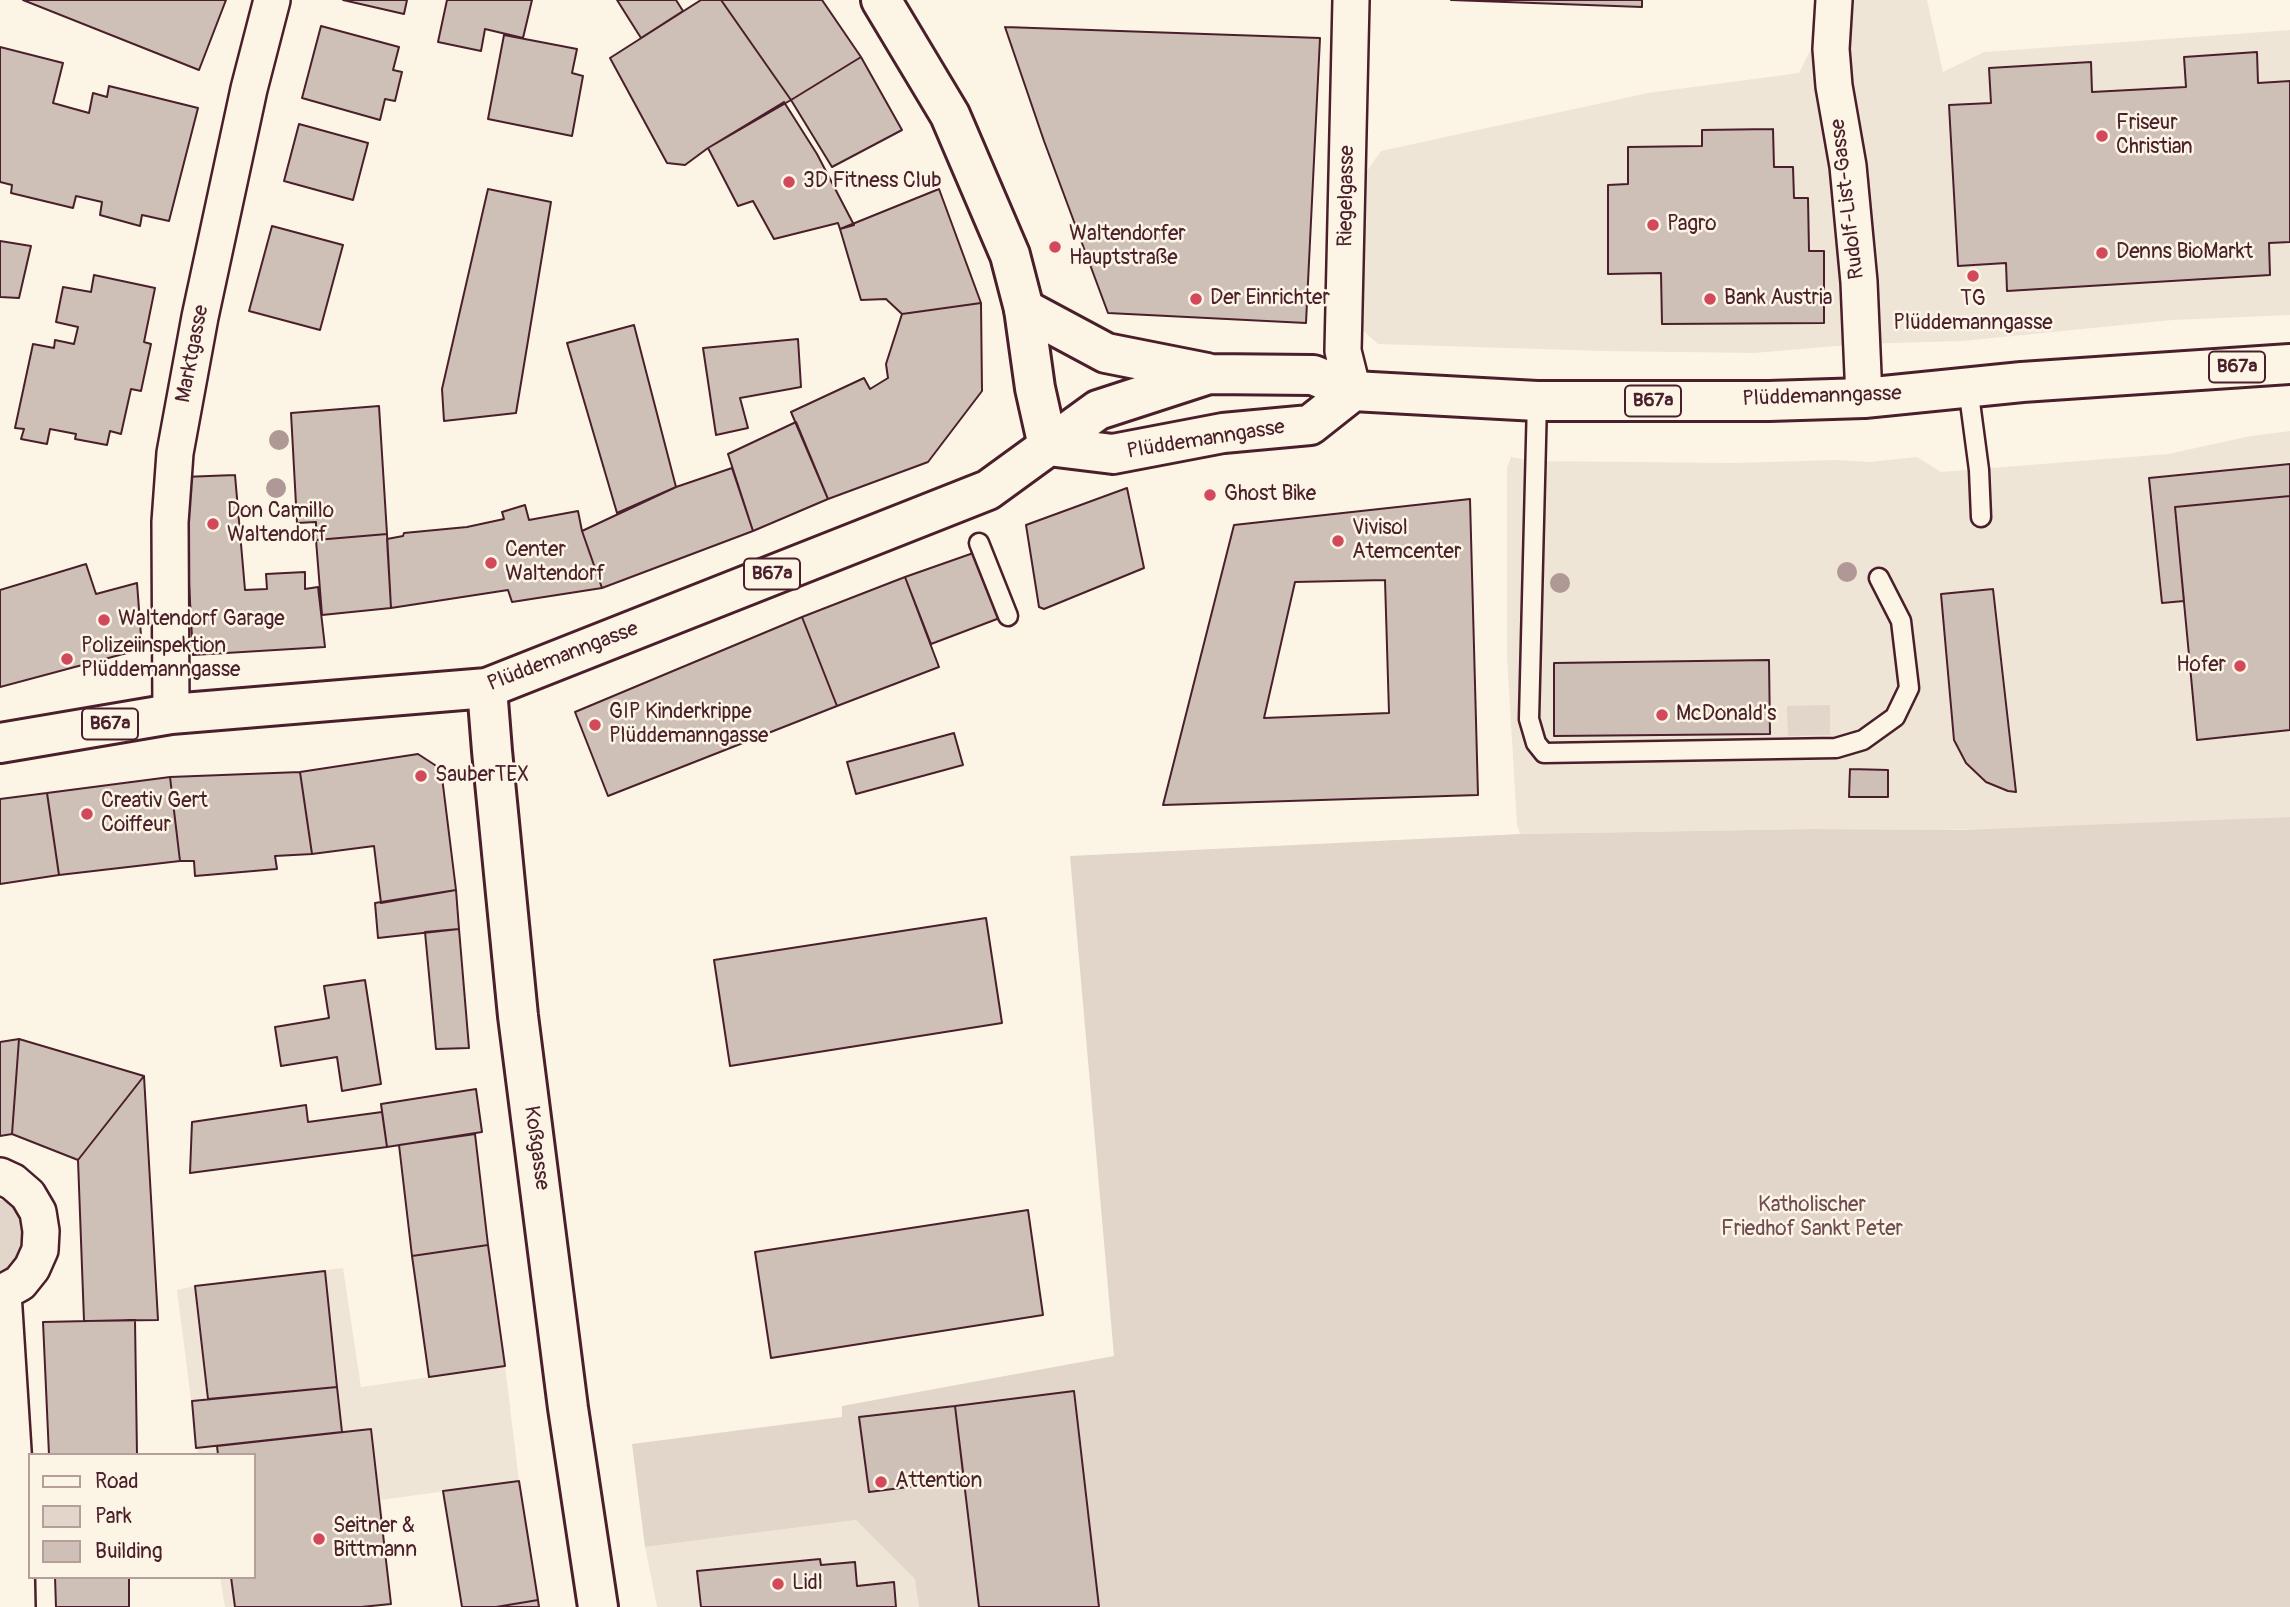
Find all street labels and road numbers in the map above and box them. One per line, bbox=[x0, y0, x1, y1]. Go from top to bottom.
street label: Rudolf-List-Gasse bbox=[1826, 117, 1870, 281]
street label: Riegelgasse bbox=[1334, 145, 1360, 247]
street label: Marktgasse bbox=[171, 303, 215, 405]
road number: B67a bbox=[2209, 352, 2265, 382]
street label: Plüddemanngasse bbox=[1742, 382, 1902, 412]
road number: B67a bbox=[1625, 386, 1681, 416]
street label: Plüddemanngasse bbox=[1125, 415, 1287, 465]
road number: B67a bbox=[744, 558, 800, 590]
street label: Plüddemanngasse bbox=[484, 617, 642, 697]
road number: B67a bbox=[82, 708, 138, 740]
street label: Koßgasse bbox=[518, 1104, 554, 1192]

